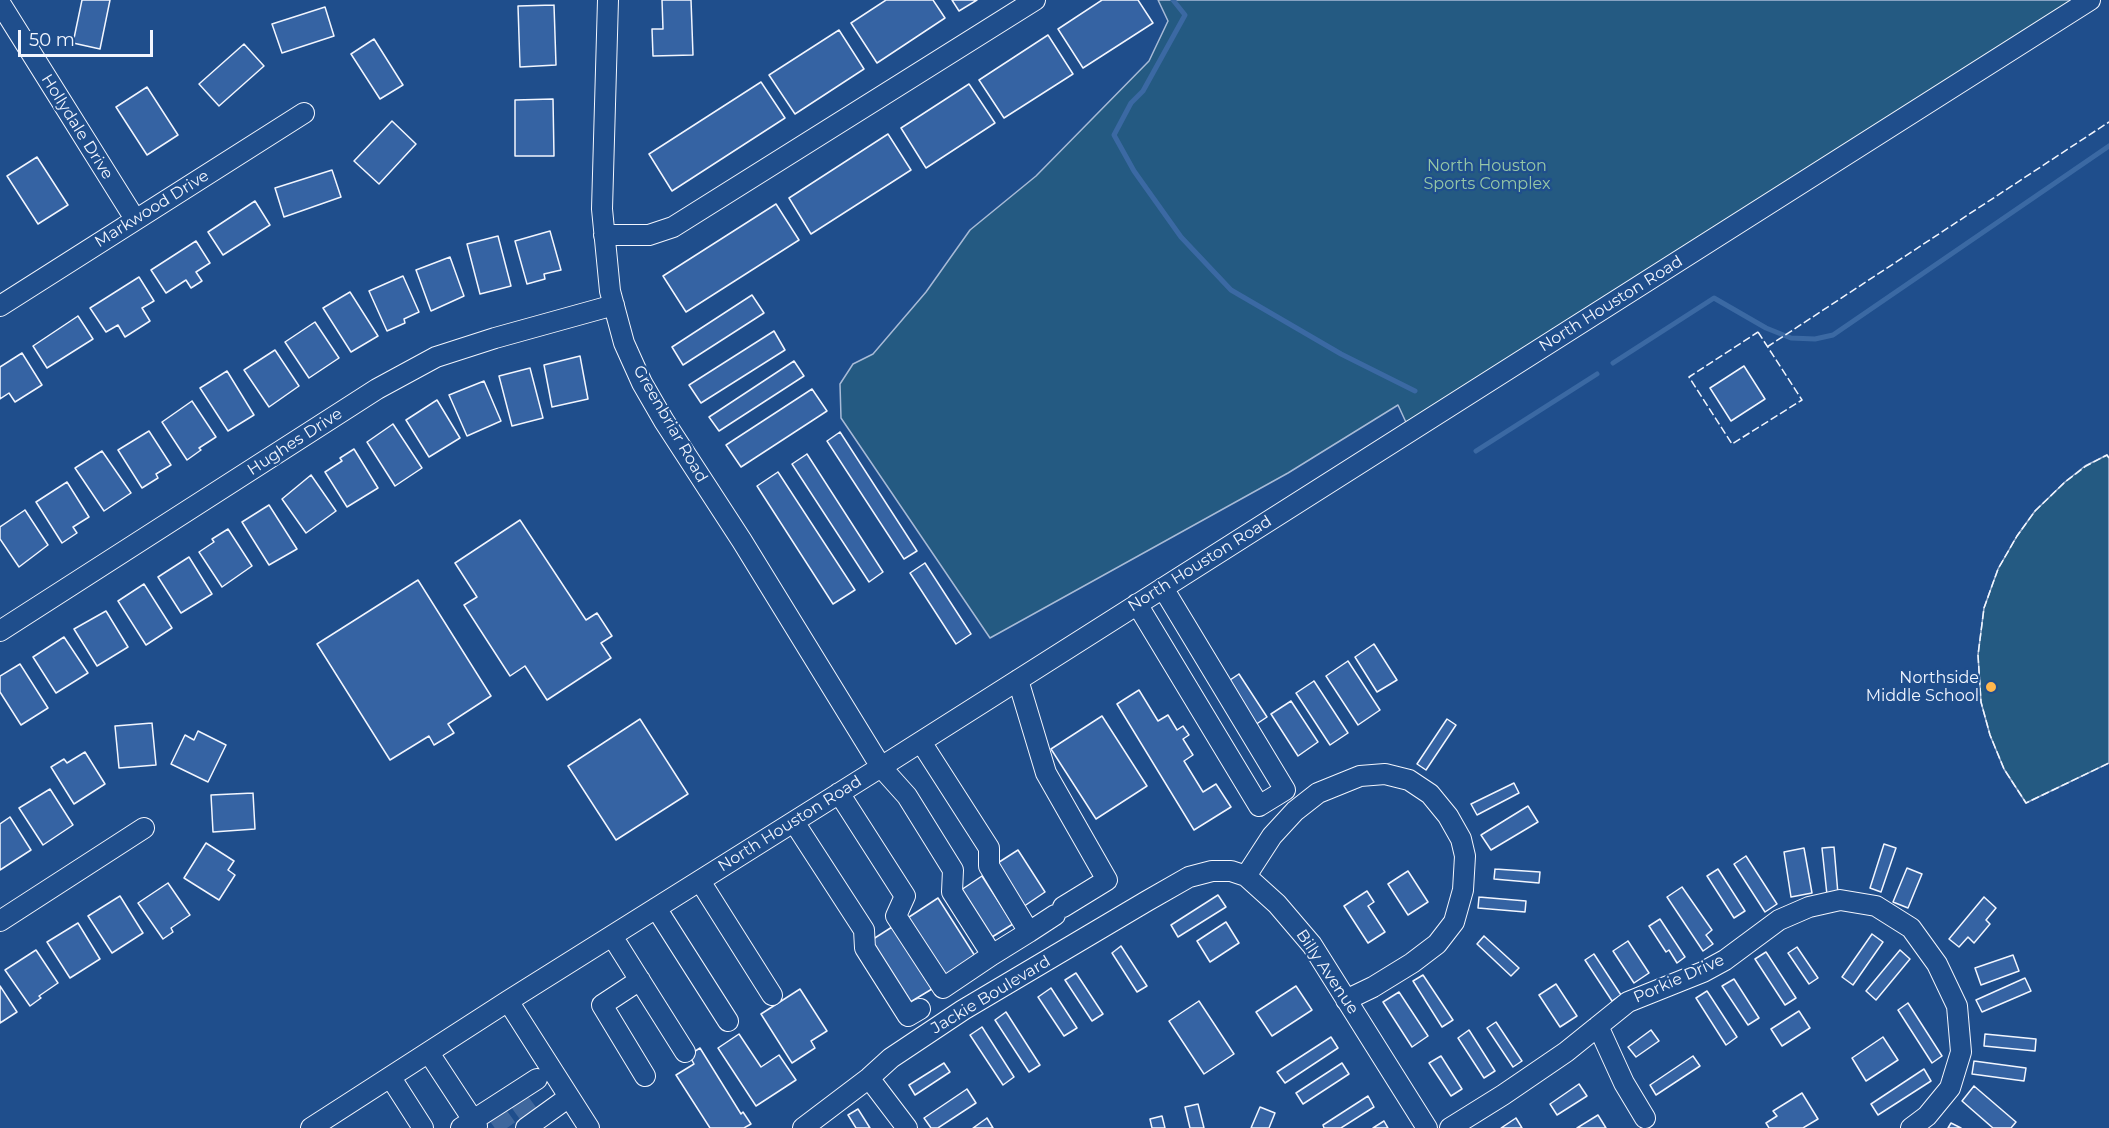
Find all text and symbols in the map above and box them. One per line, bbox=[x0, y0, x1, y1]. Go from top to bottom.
scale bar bbox=[21, 18, 156, 56]
text: 50 m bbox=[29, 29, 75, 51]
street label: Hollydale Drive bbox=[37, 71, 117, 183]
park label: North Houston Sports Complex bbox=[1424, 156, 1550, 194]
street label: Markwood Drive bbox=[91, 166, 213, 252]
street label: North Houston Road bbox=[1536, 252, 1686, 356]
street label: Greenbriar Road bbox=[629, 362, 711, 486]
street label: Hughes Drive bbox=[244, 404, 346, 480]
street label: North Houston Road bbox=[1125, 512, 1275, 616]
place label: Northside Middle School bbox=[1866, 668, 1979, 706]
marker: Northside Middle School bbox=[1984, 680, 1998, 694]
street label: North Houston Road bbox=[715, 772, 865, 876]
street label: Billy Avenue bbox=[1292, 926, 1362, 1018]
street label: Porkie Drive bbox=[1631, 950, 1727, 1008]
street label: Jackie Boulevard bbox=[928, 952, 1054, 1038]

